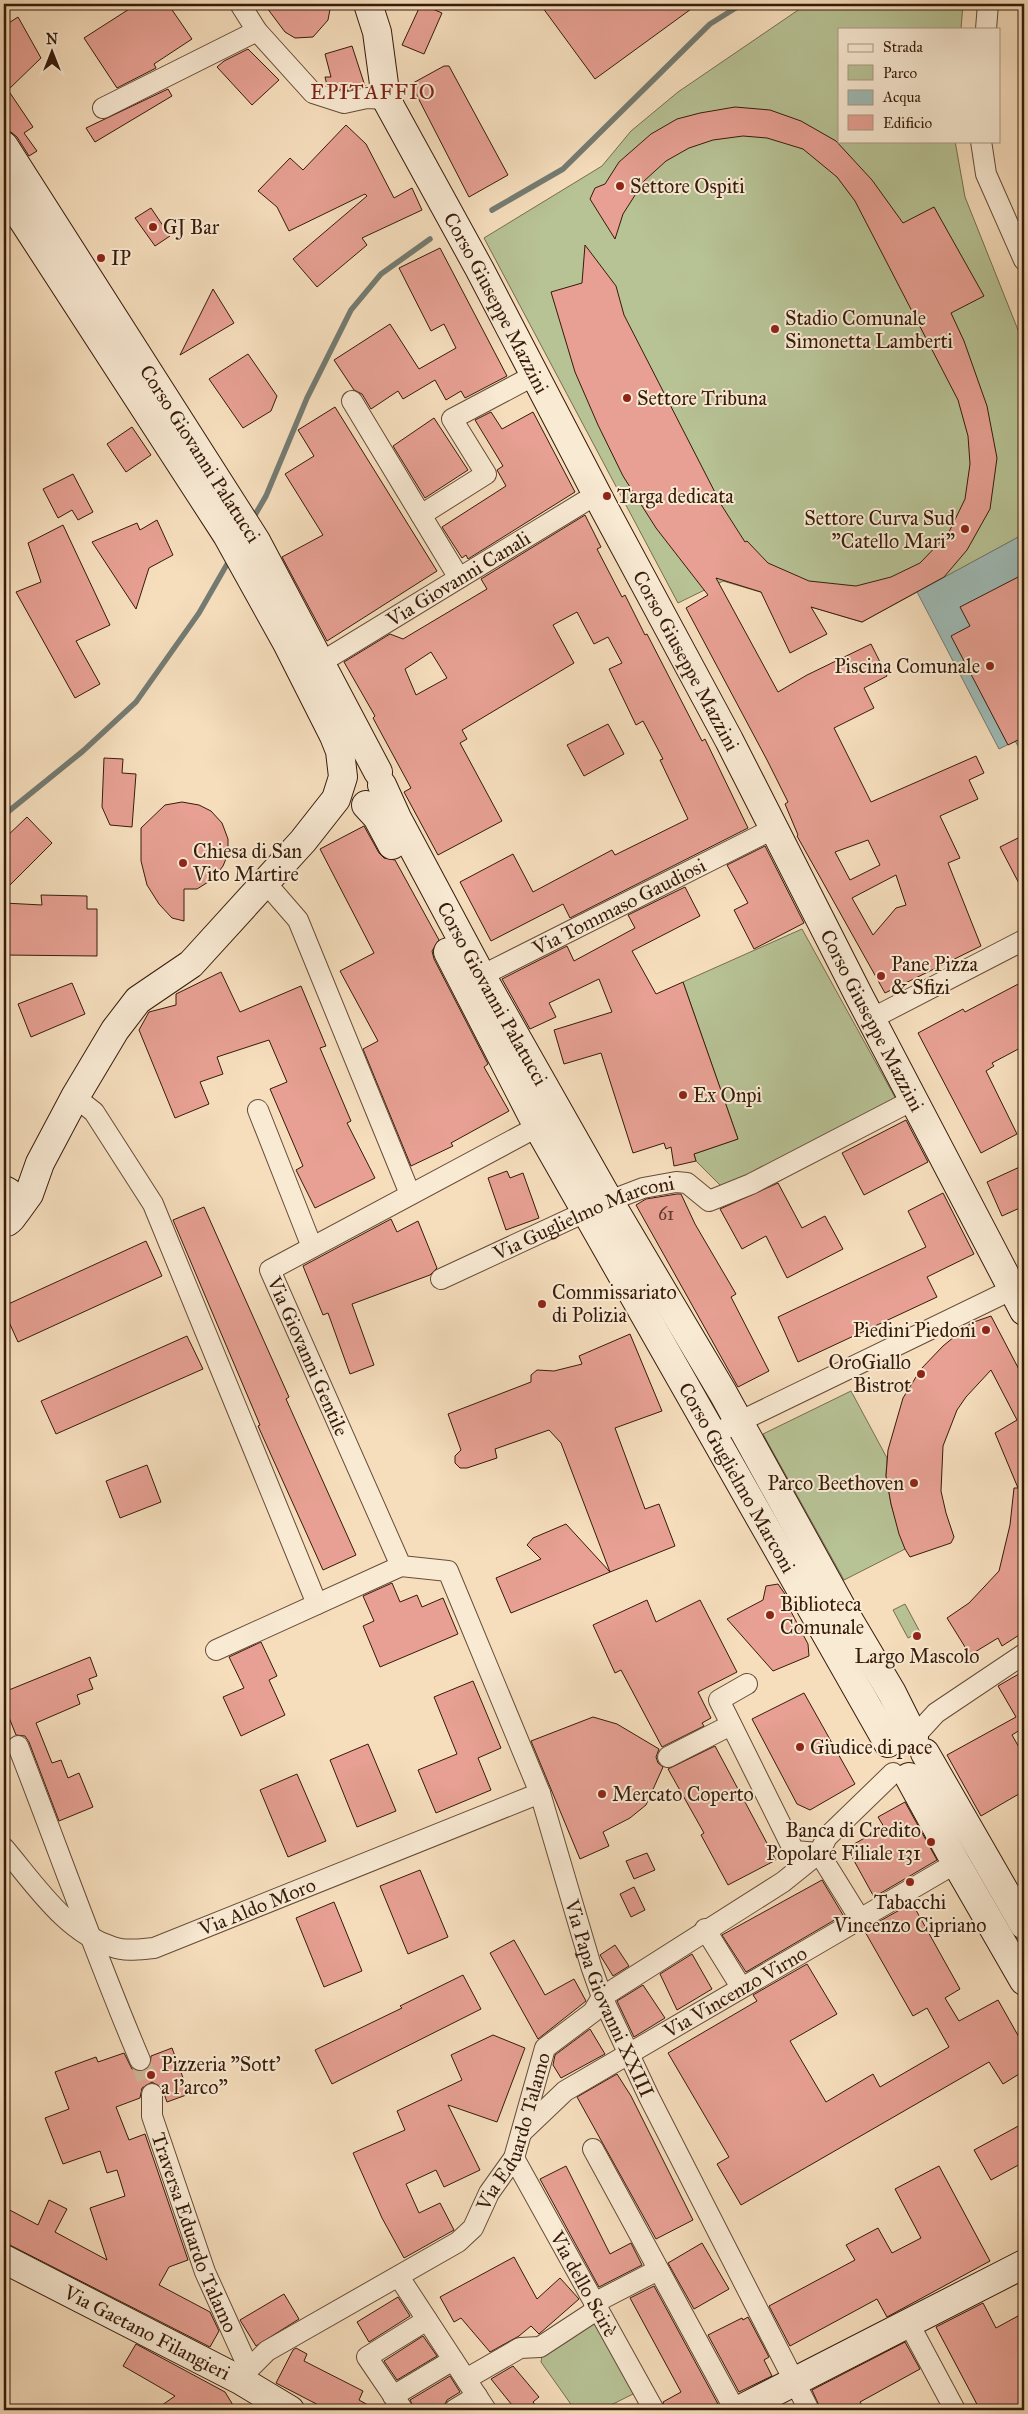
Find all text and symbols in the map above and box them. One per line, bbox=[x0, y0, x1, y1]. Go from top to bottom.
north arrow bbox=[28, 28, 78, 78]
legend bbox=[838, 28, 1000, 142]
text: N bbox=[46, 31, 58, 48]
text: Strada bbox=[883, 38, 923, 56]
text: Parco bbox=[883, 64, 918, 82]
district label: EPITAFFIO bbox=[310, 79, 436, 105]
text: Acqua bbox=[882, 88, 922, 107]
text: Edificio bbox=[883, 114, 932, 132]
place label: Settore Ospiti bbox=[630, 174, 745, 198]
marker: Settore Ospiti bbox=[614, 180, 626, 192]
street label: Corso Giuseppe Mazzini bbox=[439, 208, 554, 398]
place label: GJ Bar bbox=[163, 215, 220, 240]
marker: GJ Bar bbox=[147, 221, 159, 233]
place label: IP bbox=[111, 246, 131, 270]
marker: IP bbox=[95, 252, 107, 264]
place label: Stadio Comunale Simonetta Lamberti bbox=[785, 306, 954, 353]
marker: Stadio Comunale Simonetta Lamberti bbox=[769, 323, 781, 335]
street label: Corso Giovanni Palatucci bbox=[135, 360, 266, 548]
place label: Settore Tribuna bbox=[637, 386, 767, 410]
marker: Settore Tribuna bbox=[621, 392, 633, 404]
place label: Targa dedicata bbox=[617, 484, 734, 509]
marker: Targa dedicata bbox=[601, 490, 613, 502]
place label: Settore Curva Sud "Catello Mari" bbox=[804, 506, 955, 553]
marker: Settore Curva Sud "Catello Mari" bbox=[959, 523, 971, 535]
street label: Via Giovanni Canali bbox=[381, 525, 535, 632]
street label: Corso Giuseppe Mazzini bbox=[628, 566, 745, 755]
place label: Piscina Comunale bbox=[834, 654, 980, 678]
marker: Piscina Comunale bbox=[984, 660, 996, 672]
place label: Chiesa di San Vito Martire bbox=[192, 839, 302, 886]
street label: Via Tommaso Gaudiosi bbox=[528, 853, 710, 960]
marker: Chiesa di San Vito Martire bbox=[177, 857, 189, 869]
street label: Corso Giovanni Palatucci bbox=[432, 898, 553, 1090]
street label: Corso Giuseppe Mazzini bbox=[815, 926, 930, 1116]
place label: Pane Pizza & Sfizi bbox=[891, 952, 978, 999]
marker: Pane Pizza & Sfizi bbox=[875, 970, 887, 982]
place label: Ex Onpi bbox=[693, 1083, 763, 1107]
marker: Ex Onpi bbox=[677, 1089, 689, 1101]
street label: Via Guglielmo Marconi bbox=[488, 1170, 677, 1266]
house number: 61 bbox=[658, 1203, 674, 1225]
street label: Via Giovanni Gentile bbox=[262, 1272, 354, 1440]
place label: Commissariato di Polizia bbox=[552, 1280, 677, 1327]
marker: Commissariato di Polizia bbox=[536, 1298, 548, 1310]
place label: Piedini Piedoni bbox=[853, 1318, 977, 1342]
marker: Piedini Piedoni bbox=[980, 1324, 992, 1336]
place label: OroGiallo Bistrot bbox=[829, 1350, 911, 1397]
marker: OroGiallo Bistrot bbox=[915, 1368, 927, 1380]
street label: Corso Guglielmo Marconi bbox=[674, 1378, 801, 1577]
place label: Parco Beethoven bbox=[768, 1471, 904, 1495]
marker: Parco Beethoven bbox=[908, 1477, 920, 1489]
place label: Biblioteca Comunale bbox=[780, 1592, 864, 1639]
marker: Biblioteca Comunale bbox=[764, 1609, 776, 1621]
marker: Largo Mascolo bbox=[911, 1630, 923, 1642]
place label: Largo Mascolo bbox=[854, 1644, 980, 1669]
place label: Giudice di pace bbox=[810, 1735, 932, 1759]
marker: Giudice di pace bbox=[794, 1741, 806, 1753]
place label: Mercato Coperto bbox=[612, 1782, 754, 1806]
marker: Mercato Coperto bbox=[596, 1788, 608, 1800]
place label: Banca di Credito Popolare Filiale 131 bbox=[766, 1818, 921, 1865]
marker: Banca di Credito Popolare Filiale 131 bbox=[925, 1836, 937, 1848]
street label: Via Aldo Moro bbox=[194, 1872, 319, 1941]
marker: Tabacchi Vincenzo Cipriano bbox=[904, 1876, 916, 1888]
place label: Tabacchi Vincenzo Cipriano bbox=[832, 1890, 987, 1937]
street label: Via Papa Giovanni XXIII bbox=[560, 1896, 659, 2101]
street label: Via Vincenzo Virno bbox=[658, 1941, 811, 2043]
street label: Via Eduardo Talamo bbox=[470, 2050, 555, 2215]
place label: Pizzeria "Sott' a l'arco" bbox=[161, 2052, 281, 2099]
marker: Pizzeria "Sott' a l'arco" bbox=[145, 2069, 157, 2081]
street label: Traversa Eduardo Talamo bbox=[146, 2129, 243, 2336]
street label: Via dello Scirè bbox=[545, 2226, 623, 2341]
street label: Via Gaetano Filangieri bbox=[59, 2279, 235, 2385]

